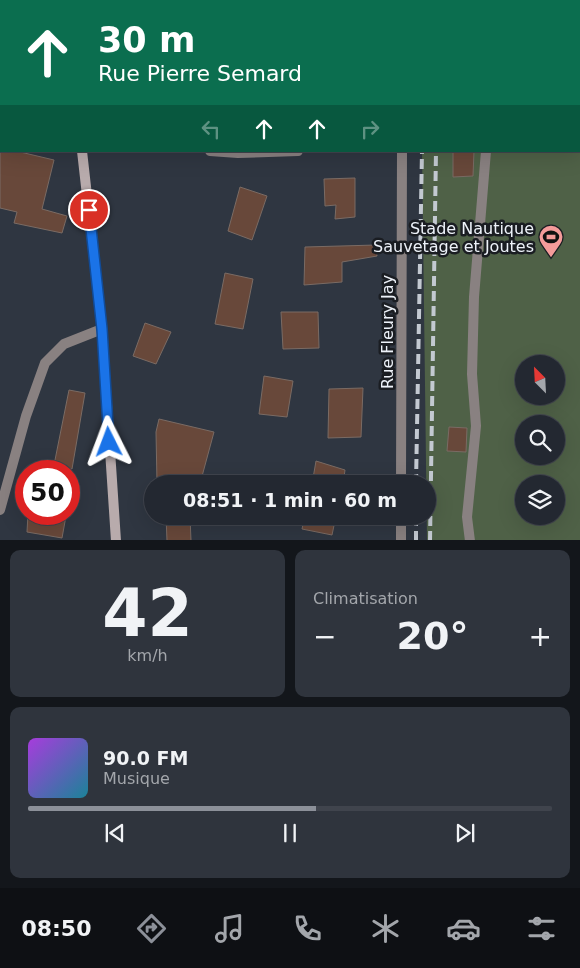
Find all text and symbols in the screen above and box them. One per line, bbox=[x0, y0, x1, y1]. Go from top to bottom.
icon: ahead bbox=[15, 20, 80, 85]
text: 30 m bbox=[98, 20, 195, 60]
text: Rue Pierre Semard bbox=[98, 61, 302, 86]
icon: left bbox=[197, 115, 225, 143]
icon: ahead bbox=[250, 115, 278, 143]
icon: ahead bbox=[303, 115, 331, 143]
icon: right bbox=[356, 115, 384, 143]
pin bbox=[68, 189, 110, 231]
icon: arrive bbox=[75, 196, 103, 224]
place label: Stade Nautique Sauvetage et Joutes bbox=[373, 219, 534, 256]
sports icon: Stade Nautique Sauvetage et Joutes bbox=[538, 224, 564, 258]
street label: Rue Fleury Jay bbox=[378, 275, 397, 389]
north arrow bbox=[515, 355, 565, 405]
map controls bbox=[515, 355, 565, 525]
position arrow bbox=[82, 415, 134, 467]
button: search bbox=[515, 415, 565, 465]
speed limit sign: 50 bbox=[15, 460, 80, 525]
button: layers bbox=[515, 475, 565, 525]
text: 08:51 · 1 min · 60 m bbox=[183, 489, 397, 511]
text: 42 bbox=[102, 576, 193, 651]
text: Climatisation bbox=[313, 589, 418, 608]
text: 20° bbox=[397, 614, 468, 658]
text: − bbox=[313, 620, 336, 653]
text: + bbox=[529, 620, 552, 653]
text: km/h bbox=[127, 646, 168, 665]
text: 90.0 FM bbox=[103, 747, 188, 769]
text: Musique bbox=[103, 769, 170, 788]
icon: previous bbox=[101, 819, 129, 847]
icon: pause bbox=[276, 819, 304, 847]
icon: next bbox=[451, 819, 479, 847]
icon: directions bbox=[134, 911, 169, 946]
icon: music bbox=[212, 911, 247, 946]
icon: phone bbox=[290, 911, 325, 946]
icon: climate bbox=[368, 911, 403, 946]
icon: car bbox=[446, 911, 481, 946]
icon: filters bbox=[524, 911, 559, 946]
text: 08:50 bbox=[21, 916, 91, 941]

